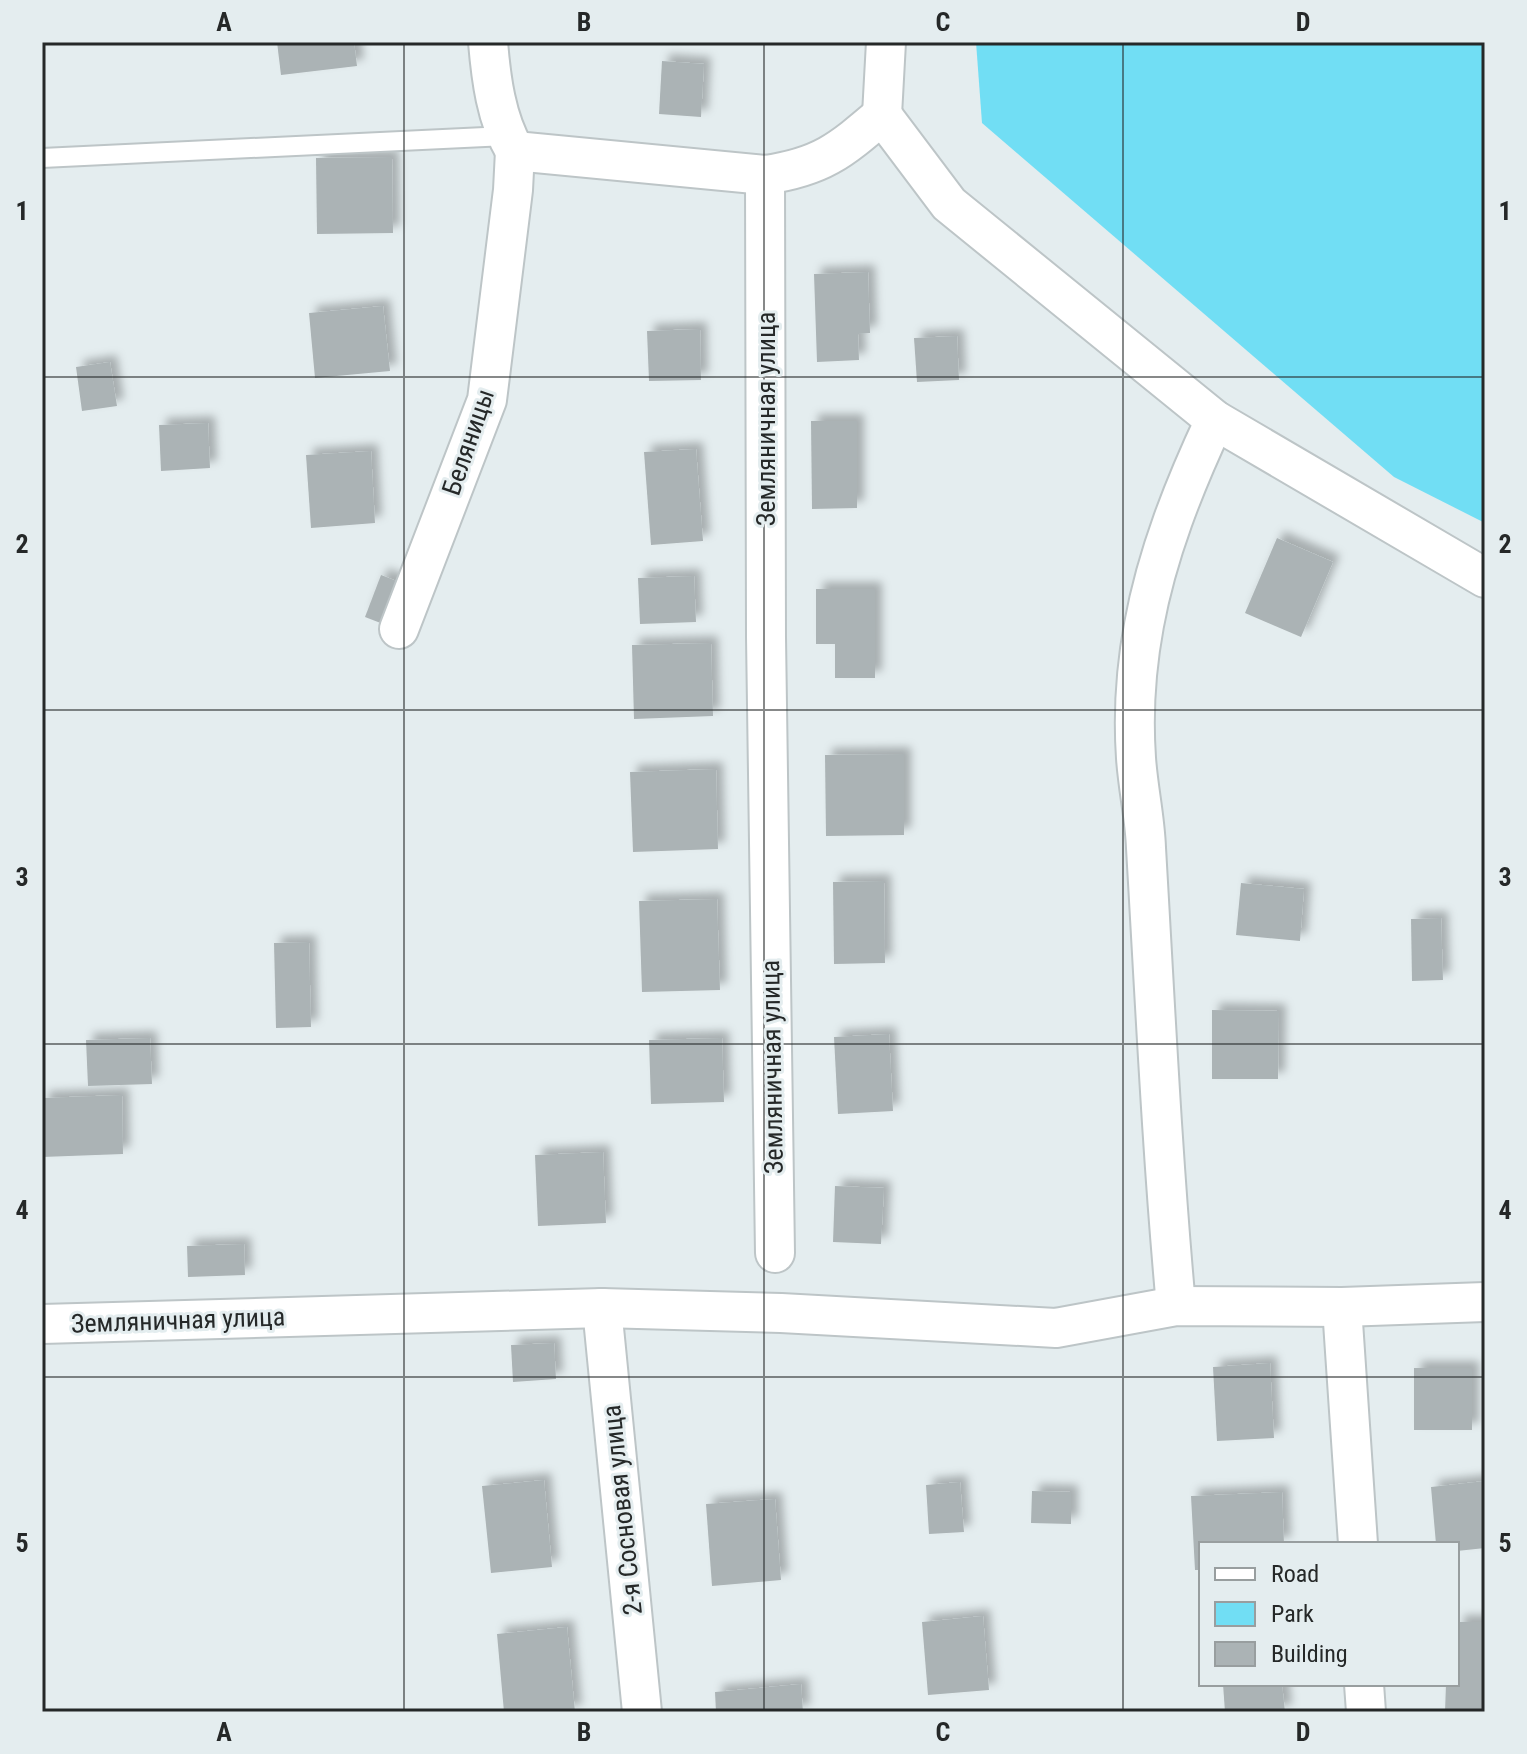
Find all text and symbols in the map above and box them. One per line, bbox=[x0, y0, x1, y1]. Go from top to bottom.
text: A bbox=[216, 7, 232, 37]
text: B bbox=[577, 7, 591, 37]
text: C bbox=[936, 7, 951, 37]
text: D bbox=[1296, 7, 1310, 37]
text: 1 bbox=[15, 196, 29, 226]
text: 1 bbox=[1498, 196, 1512, 226]
street label: Земляничная улица bbox=[751, 312, 781, 526]
street label: Беляницы bbox=[436, 385, 500, 499]
text: 2 bbox=[15, 529, 29, 559]
text: 2 bbox=[1498, 529, 1512, 559]
text: 3 bbox=[15, 862, 29, 892]
text: 3 bbox=[1498, 862, 1512, 892]
street label: Земляничная улица bbox=[755, 960, 789, 1174]
text: 4 bbox=[15, 1195, 29, 1225]
text: 4 bbox=[1498, 1195, 1512, 1225]
street label: Земляничная улица bbox=[70, 1301, 286, 1339]
street label: 2-я Сосновая улица bbox=[596, 1404, 648, 1616]
text: 5 bbox=[15, 1528, 29, 1558]
text: 5 bbox=[1498, 1528, 1512, 1558]
legend bbox=[1199, 1542, 1459, 1686]
text: Road bbox=[1271, 1560, 1319, 1588]
text: Park bbox=[1271, 1600, 1314, 1628]
text: Building bbox=[1271, 1640, 1348, 1668]
text: A bbox=[216, 1717, 232, 1747]
text: B bbox=[577, 1717, 591, 1747]
text: C bbox=[936, 1717, 951, 1747]
text: D bbox=[1296, 1717, 1310, 1747]

